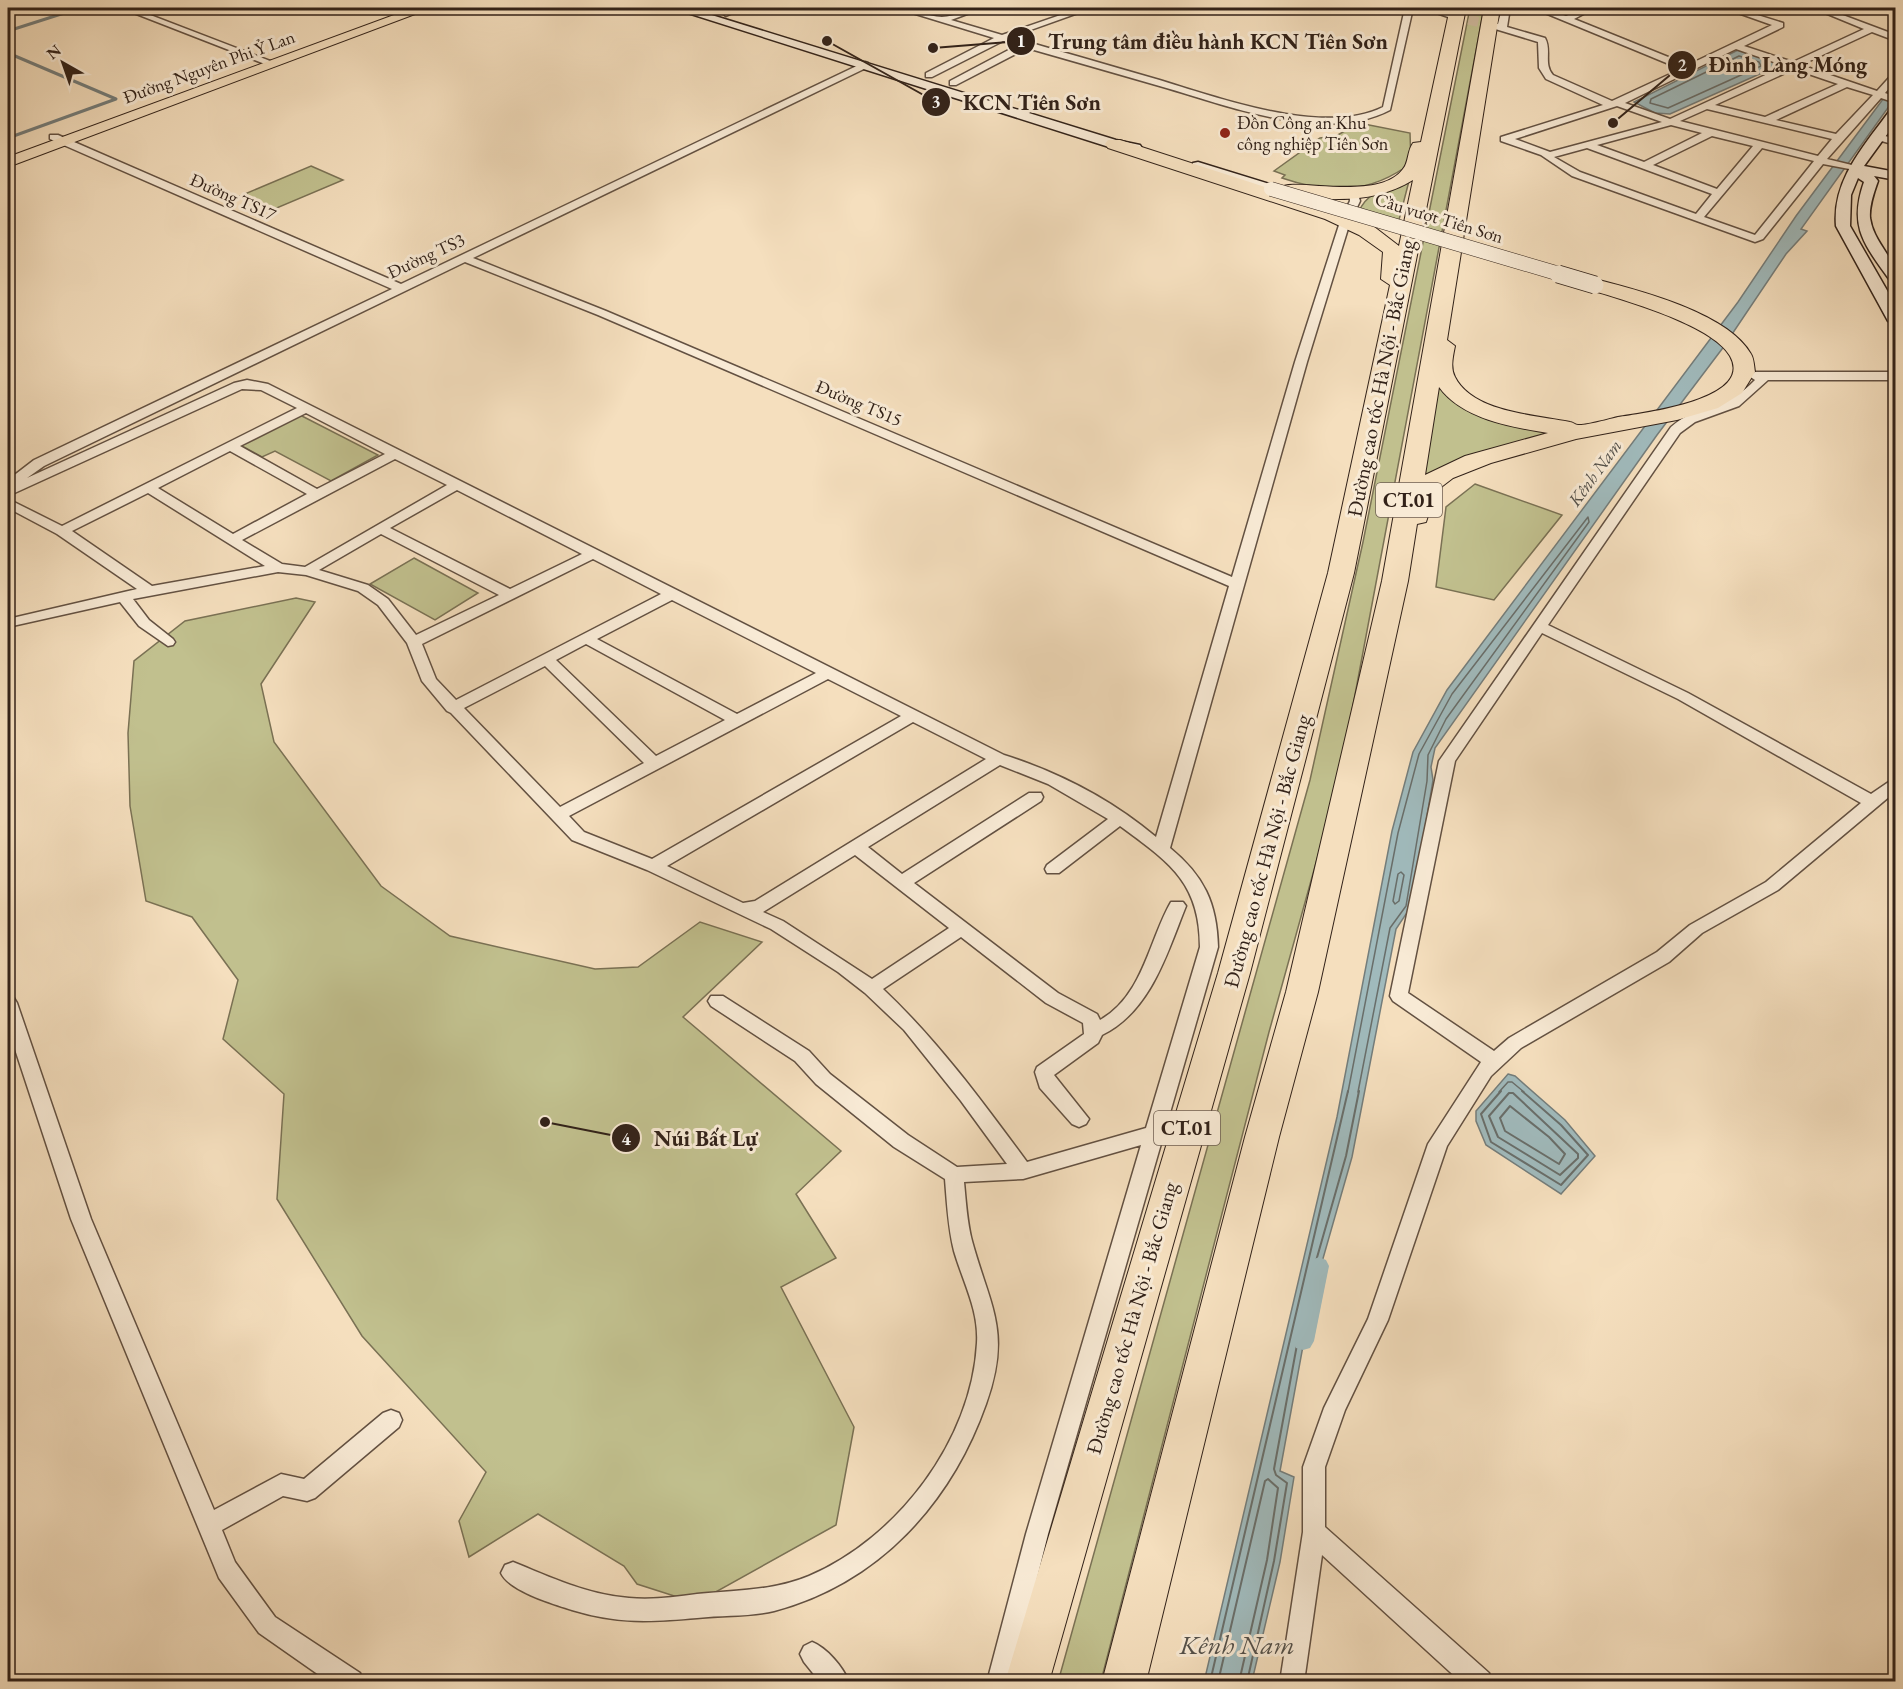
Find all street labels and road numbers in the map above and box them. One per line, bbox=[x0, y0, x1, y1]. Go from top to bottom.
street label: Đường Nguyên Phi Ỷ Lan bbox=[120, 25, 298, 108]
street label: Đường TS17 bbox=[187, 167, 280, 226]
street label: Cầu vượt Tiên Sơn bbox=[1372, 187, 1507, 248]
street label: Đường TS3 bbox=[383, 228, 468, 283]
street label: Đường cao tốc Hà Nội - Bắc Giang bbox=[1340, 236, 1421, 519]
street label: Đường TS15 bbox=[813, 374, 906, 431]
road number: CT.01 bbox=[1376, 483, 1442, 517]
street label: Đường cao tốc Hà Nội - Bắc Giang bbox=[1217, 710, 1316, 991]
road number: CT.01 bbox=[1154, 1111, 1220, 1145]
street label: Đường cao tốc Hà Nội - Bắc Giang bbox=[1080, 1178, 1184, 1457]

